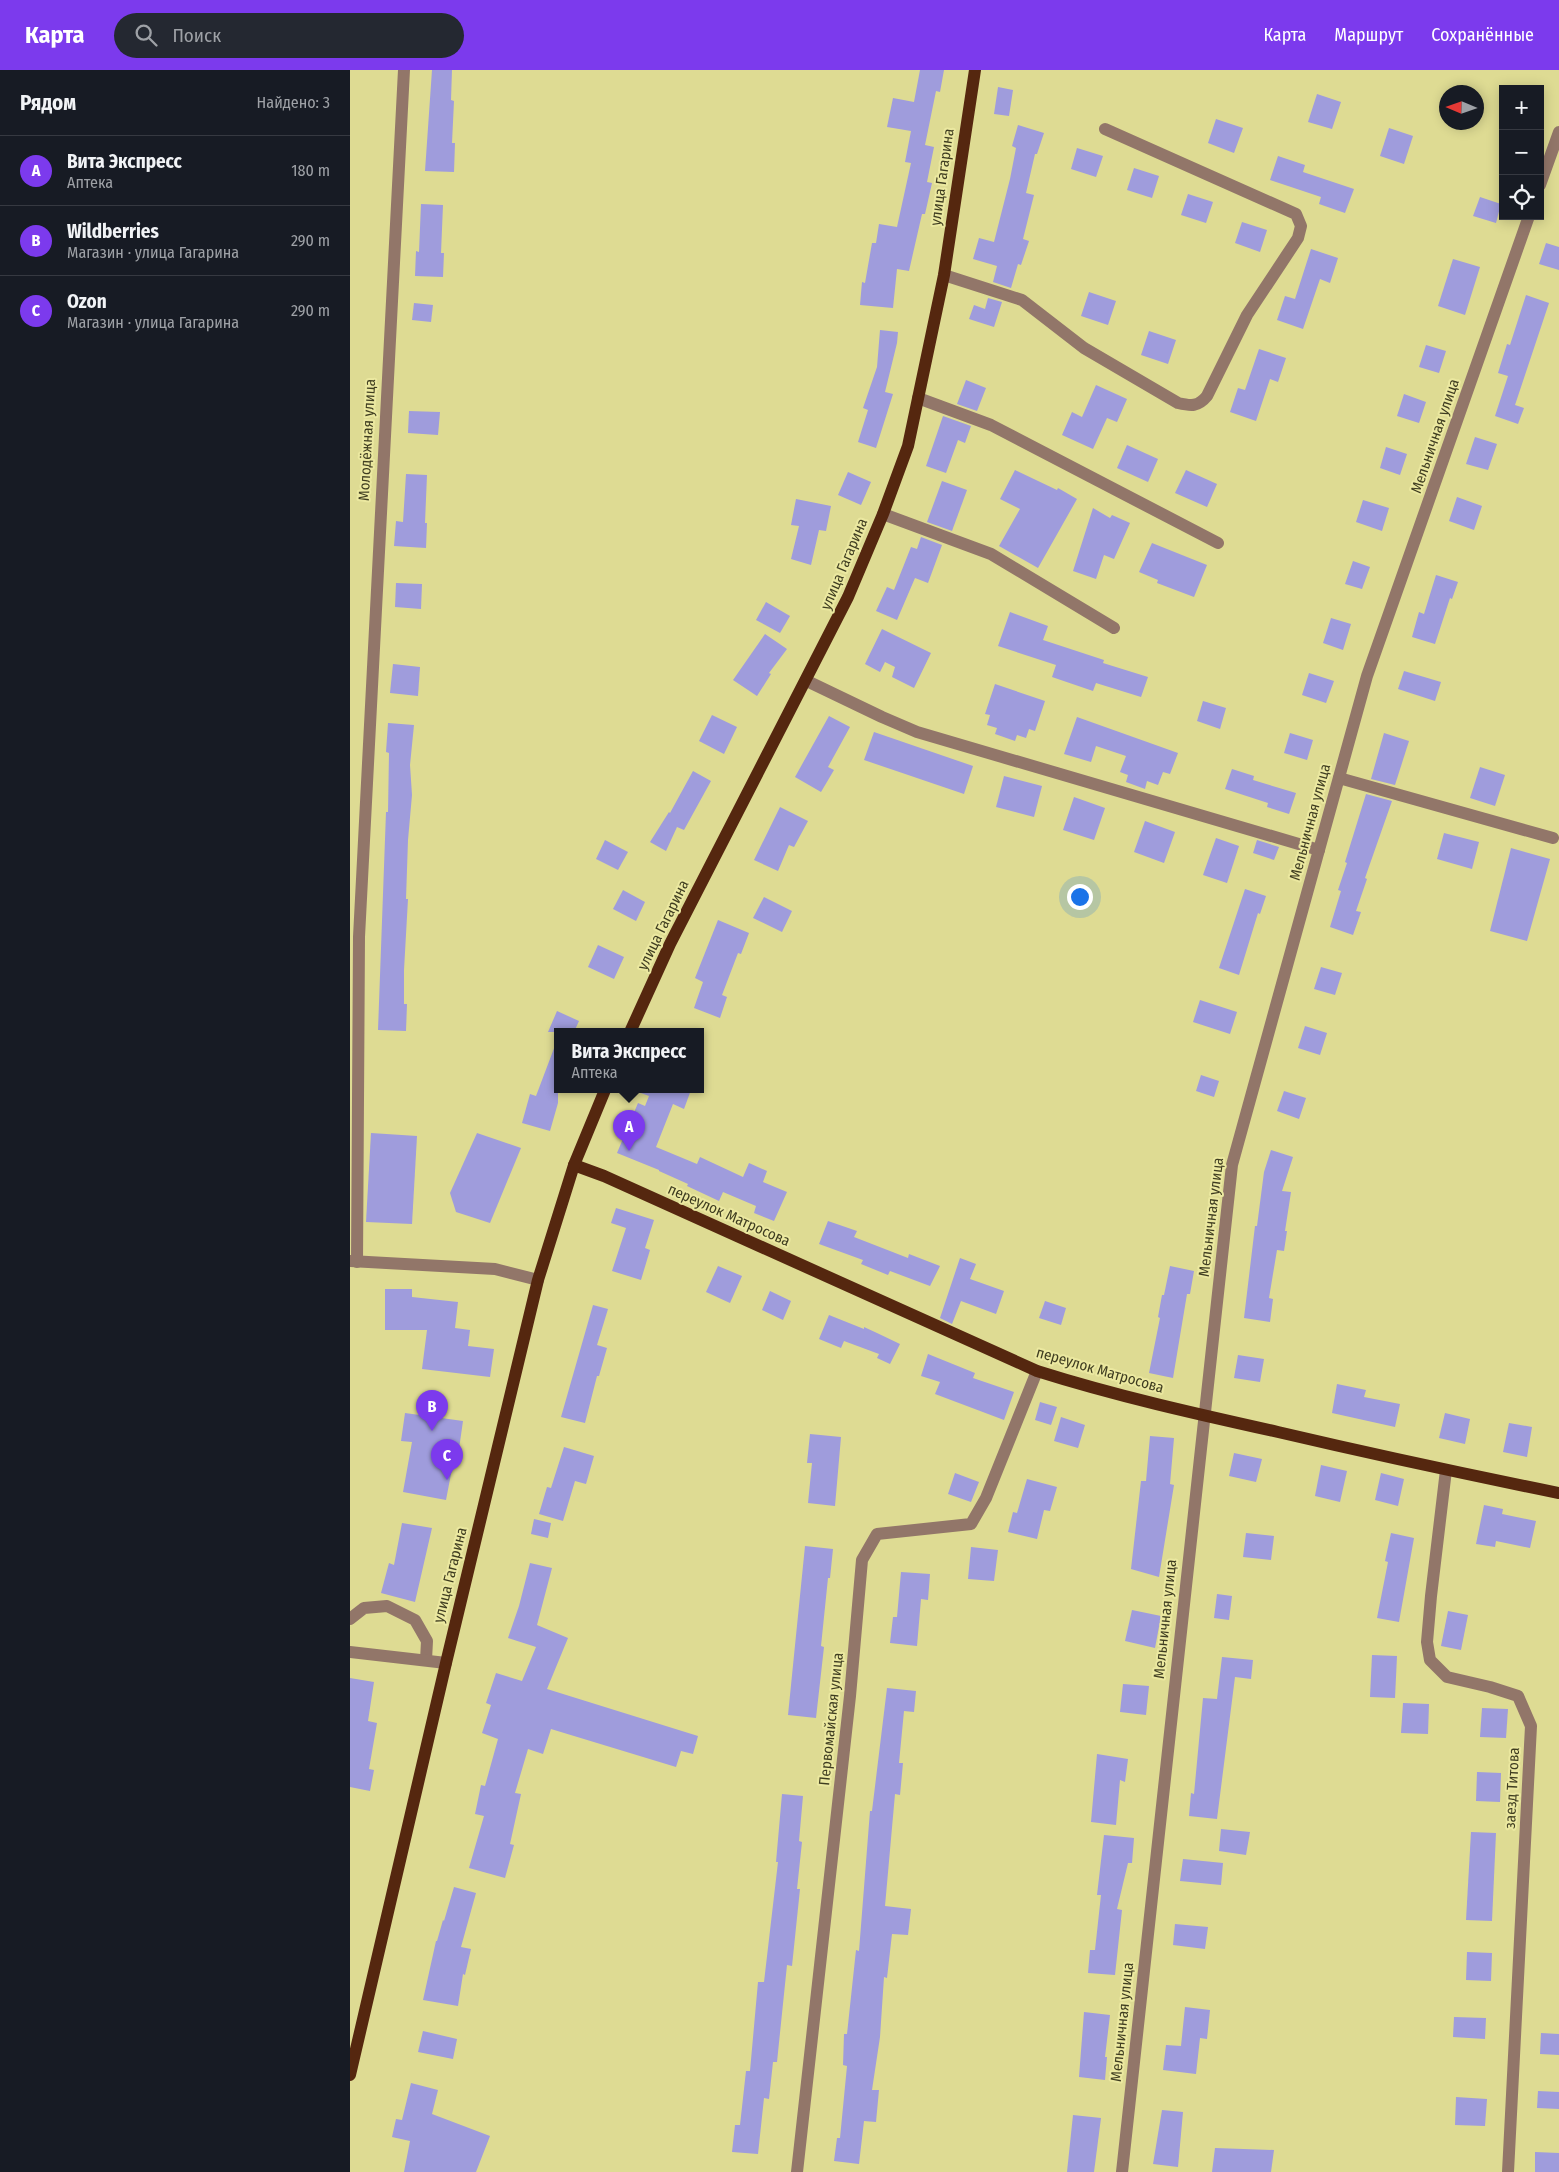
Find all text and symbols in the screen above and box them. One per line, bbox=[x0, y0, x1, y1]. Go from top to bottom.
search box bbox=[114, 13, 464, 58]
text: Карта bbox=[25, 21, 84, 49]
icon: search bbox=[132, 21, 160, 49]
text: Поиск bbox=[172, 24, 221, 47]
text: Карта bbox=[1263, 24, 1306, 46]
text: Маршрут bbox=[1334, 24, 1403, 46]
text: Сохранённые bbox=[1431, 24, 1534, 46]
north arrow bbox=[1439, 85, 1484, 130]
map controls bbox=[1499, 85, 1544, 220]
button: + bbox=[1499, 85, 1544, 130]
text: Рядом bbox=[20, 90, 76, 116]
text: Найдено: 3 bbox=[257, 93, 330, 112]
street label: улица Гагарина bbox=[926, 127, 958, 227]
button: − bbox=[1499, 130, 1544, 175]
text: Вита Экспресс bbox=[67, 150, 182, 173]
text: A bbox=[32, 161, 40, 180]
text: 180 m bbox=[291, 161, 330, 180]
text: Аптека bbox=[67, 173, 113, 192]
button: locate bbox=[1499, 175, 1544, 220]
text: Wildberries bbox=[67, 220, 159, 243]
text: B bbox=[32, 231, 40, 250]
text: 290 m bbox=[291, 231, 330, 250]
text: Магазин · улица Гагарина bbox=[67, 243, 239, 262]
text: Ozon bbox=[67, 290, 107, 313]
text: C bbox=[32, 301, 40, 320]
text: 290 m bbox=[291, 301, 330, 320]
text: Магазин · улица Гагарина bbox=[67, 313, 239, 332]
street label: Мельничная улица bbox=[1407, 376, 1463, 496]
street label: Молодёжная улица bbox=[355, 379, 379, 501]
street label: улица Гагарина bbox=[817, 515, 871, 613]
street label: Мельничная улица bbox=[1286, 762, 1334, 882]
street label: улица Гагарина bbox=[633, 877, 693, 973]
your location bbox=[1067, 884, 1093, 910]
popup bbox=[554, 1028, 704, 1093]
text: Вита Экспресс bbox=[572, 1040, 686, 1063]
text: Аптека bbox=[572, 1063, 618, 1082]
pin: A bbox=[613, 1110, 645, 1151]
street label: Мельничная улица bbox=[1195, 1156, 1227, 1278]
street label: переулок Матросова bbox=[665, 1180, 793, 1250]
street label: переулок Матросова bbox=[1034, 1343, 1166, 1397]
pin: B bbox=[416, 1390, 448, 1431]
pin: C bbox=[431, 1439, 463, 1480]
street label: улица Гагарина bbox=[429, 1525, 471, 1625]
street label: Мельничная улица bbox=[1150, 1558, 1180, 1680]
street label: Первомайская улица bbox=[815, 1652, 847, 1786]
street label: заезд Титова bbox=[1501, 1747, 1523, 1829]
street label: Мельничная улица bbox=[1107, 1961, 1137, 2083]

